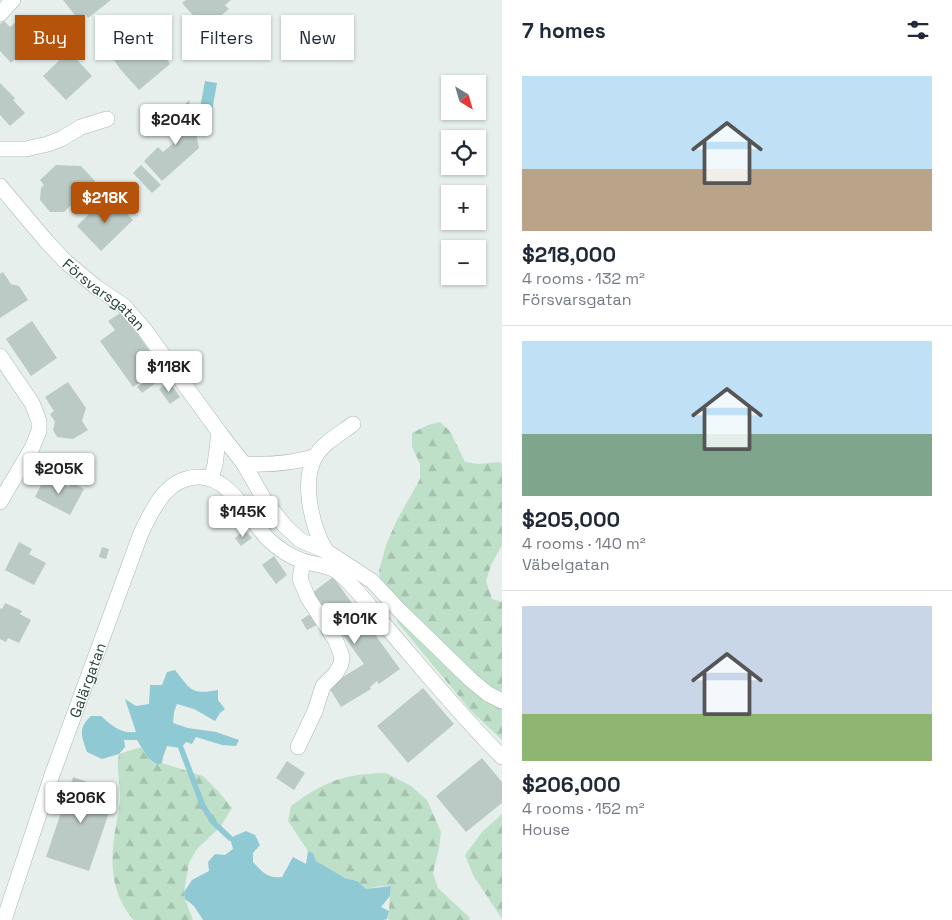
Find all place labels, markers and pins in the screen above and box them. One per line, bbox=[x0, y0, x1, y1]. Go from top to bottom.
pin: $204K bbox=[141, 104, 211, 146]
pin: $218K bbox=[70, 182, 140, 224]
pin: $118K bbox=[134, 350, 204, 393]
pin: $205K bbox=[24, 452, 94, 495]
pin: $145K bbox=[208, 496, 278, 538]
pin: $101K bbox=[320, 602, 390, 645]
pin: $206K bbox=[46, 782, 116, 824]

